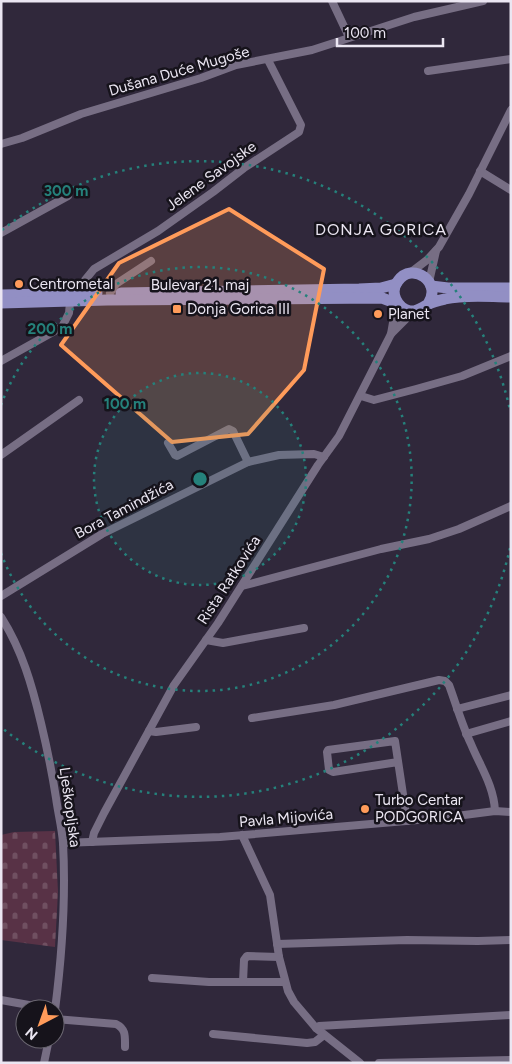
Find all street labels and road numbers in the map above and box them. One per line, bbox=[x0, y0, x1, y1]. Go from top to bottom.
street label: Dušana Duće Mugoše bbox=[107, 42, 251, 100]
street label: Jelene Savojske bbox=[162, 137, 260, 215]
street label: Bulevar 21. maj bbox=[151, 276, 249, 294]
street label: Bora Tamindžića bbox=[72, 475, 176, 543]
street label: Rista Ratkovića bbox=[194, 532, 264, 628]
street label: Lješkopljska bbox=[55, 766, 85, 848]
street label: Pavla Mijovića bbox=[238, 805, 334, 831]

